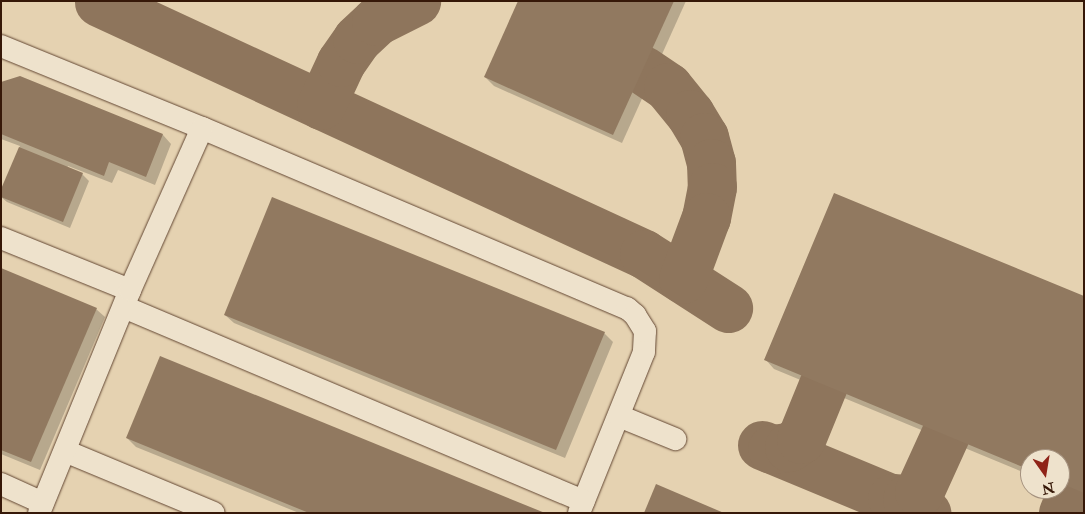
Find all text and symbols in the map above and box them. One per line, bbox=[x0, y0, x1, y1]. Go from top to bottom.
north arrow bbox=[1020, 449, 1070, 499]
text: N bbox=[1040, 478, 1056, 498]

